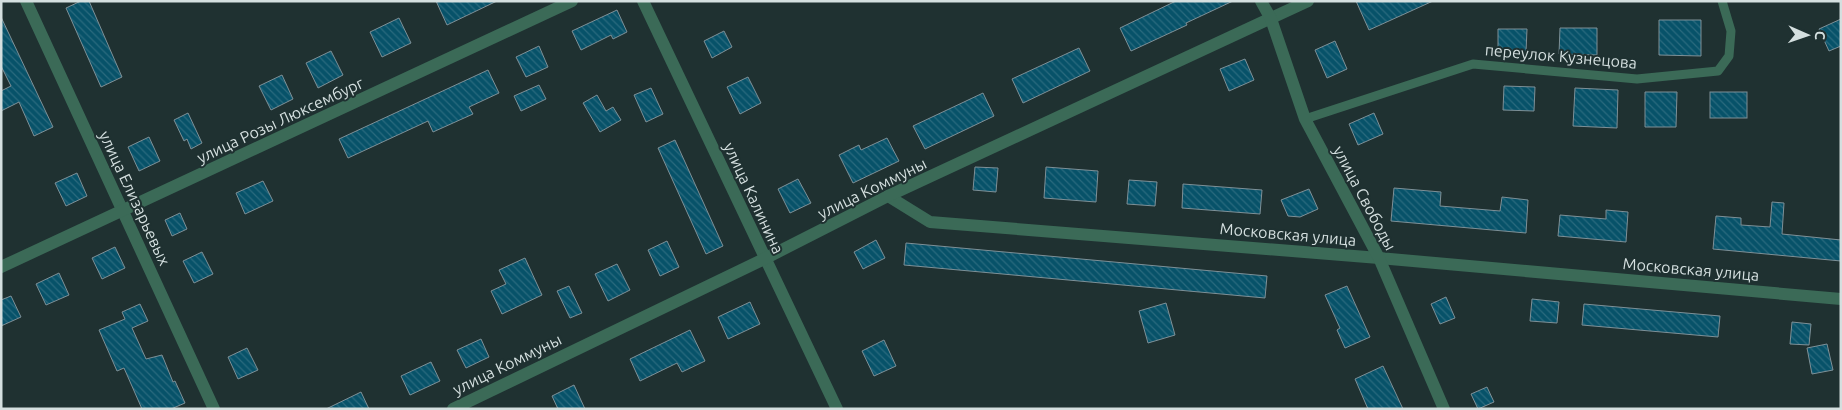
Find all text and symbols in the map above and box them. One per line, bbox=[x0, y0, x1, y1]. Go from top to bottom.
north arrow bbox=[1782, 10, 1832, 60]
text: С bbox=[1812, 31, 1828, 40]
street label: переулок Кузнецова bbox=[1484, 40, 1638, 72]
street label: улица Розы Люксембург bbox=[194, 73, 367, 167]
street label: улица Елизарьевых bbox=[96, 128, 174, 268]
street label: улица Калинина bbox=[720, 140, 788, 256]
street label: улица Свободы bbox=[1330, 143, 1400, 253]
street label: улица Коммуны bbox=[815, 154, 929, 222]
street label: Московская улица bbox=[1219, 219, 1357, 249]
street label: Московская улица bbox=[1622, 254, 1760, 284]
street label: улица Коммуны bbox=[450, 330, 564, 398]

